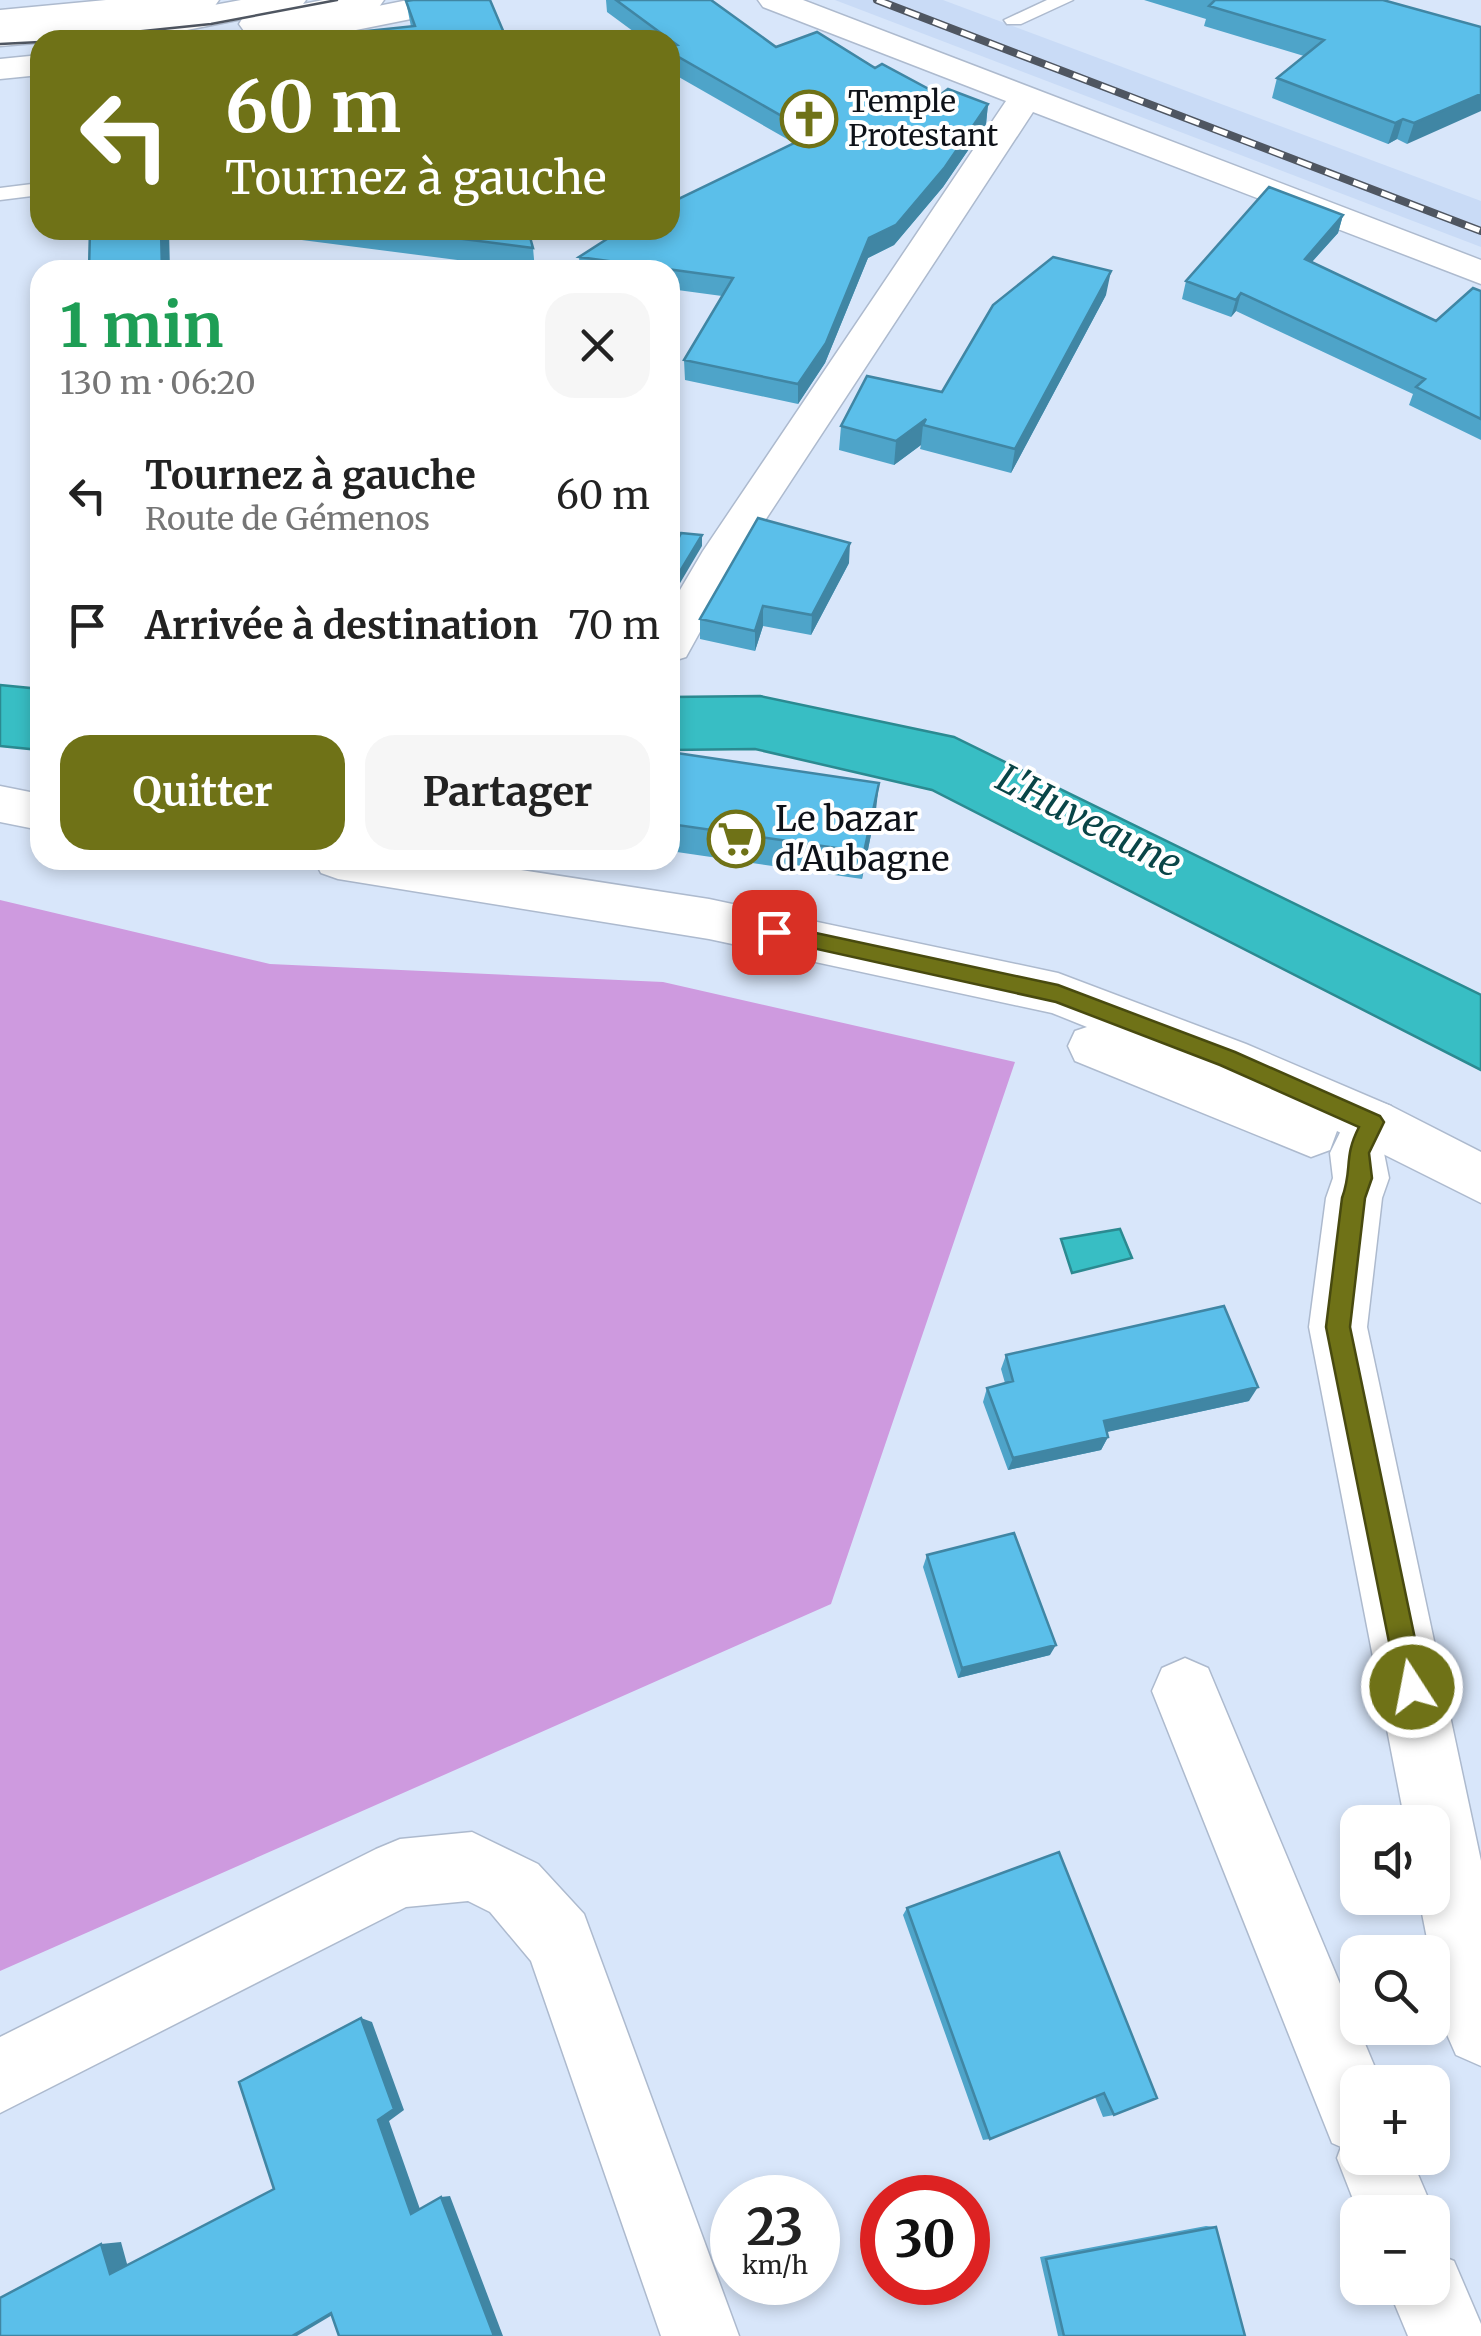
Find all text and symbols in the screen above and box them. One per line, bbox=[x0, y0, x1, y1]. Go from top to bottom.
text: 60 m bbox=[225, 63, 401, 151]
icon: left bbox=[60, 70, 190, 200]
place label: Temple Protestant bbox=[848, 82, 999, 154]
church icon: Temple Protestant bbox=[779, 89, 839, 149]
text: Tournez à gauche bbox=[225, 150, 607, 206]
text: 1 min bbox=[60, 288, 223, 363]
button: close bbox=[545, 293, 650, 398]
text: 130 m · 06:20 bbox=[60, 363, 256, 403]
text: Tournez à gauche bbox=[145, 452, 476, 499]
icon: left bbox=[60, 468, 115, 523]
text: 60 m bbox=[556, 472, 650, 519]
text: Route de Gémenos bbox=[145, 499, 430, 539]
icon: arrive bbox=[60, 598, 115, 653]
text: Arrivée à destination bbox=[145, 602, 538, 649]
text: 70 m bbox=[568, 602, 660, 649]
button: Quitter bbox=[60, 735, 345, 850]
button: Partager bbox=[365, 735, 650, 850]
water label: L'Huveaune bbox=[989, 754, 1189, 887]
place label: Le bazar d'Aubagne bbox=[775, 797, 949, 881]
supermarket icon: Le bazar d'Aubagne bbox=[706, 809, 766, 869]
pin bbox=[732, 890, 817, 975]
icon: arrive bbox=[747, 905, 802, 960]
position arrow bbox=[1360, 1635, 1464, 1739]
map controls bbox=[1340, 1805, 1450, 2305]
button: sound bbox=[1340, 1805, 1450, 1915]
button: search bbox=[1340, 1935, 1450, 2045]
button: + bbox=[1340, 2065, 1450, 2175]
speed limit sign: 30 bbox=[860, 2175, 990, 2305]
button: − bbox=[1340, 2195, 1450, 2305]
text: 23 bbox=[747, 2196, 803, 2259]
text: km/h bbox=[742, 2249, 808, 2281]

